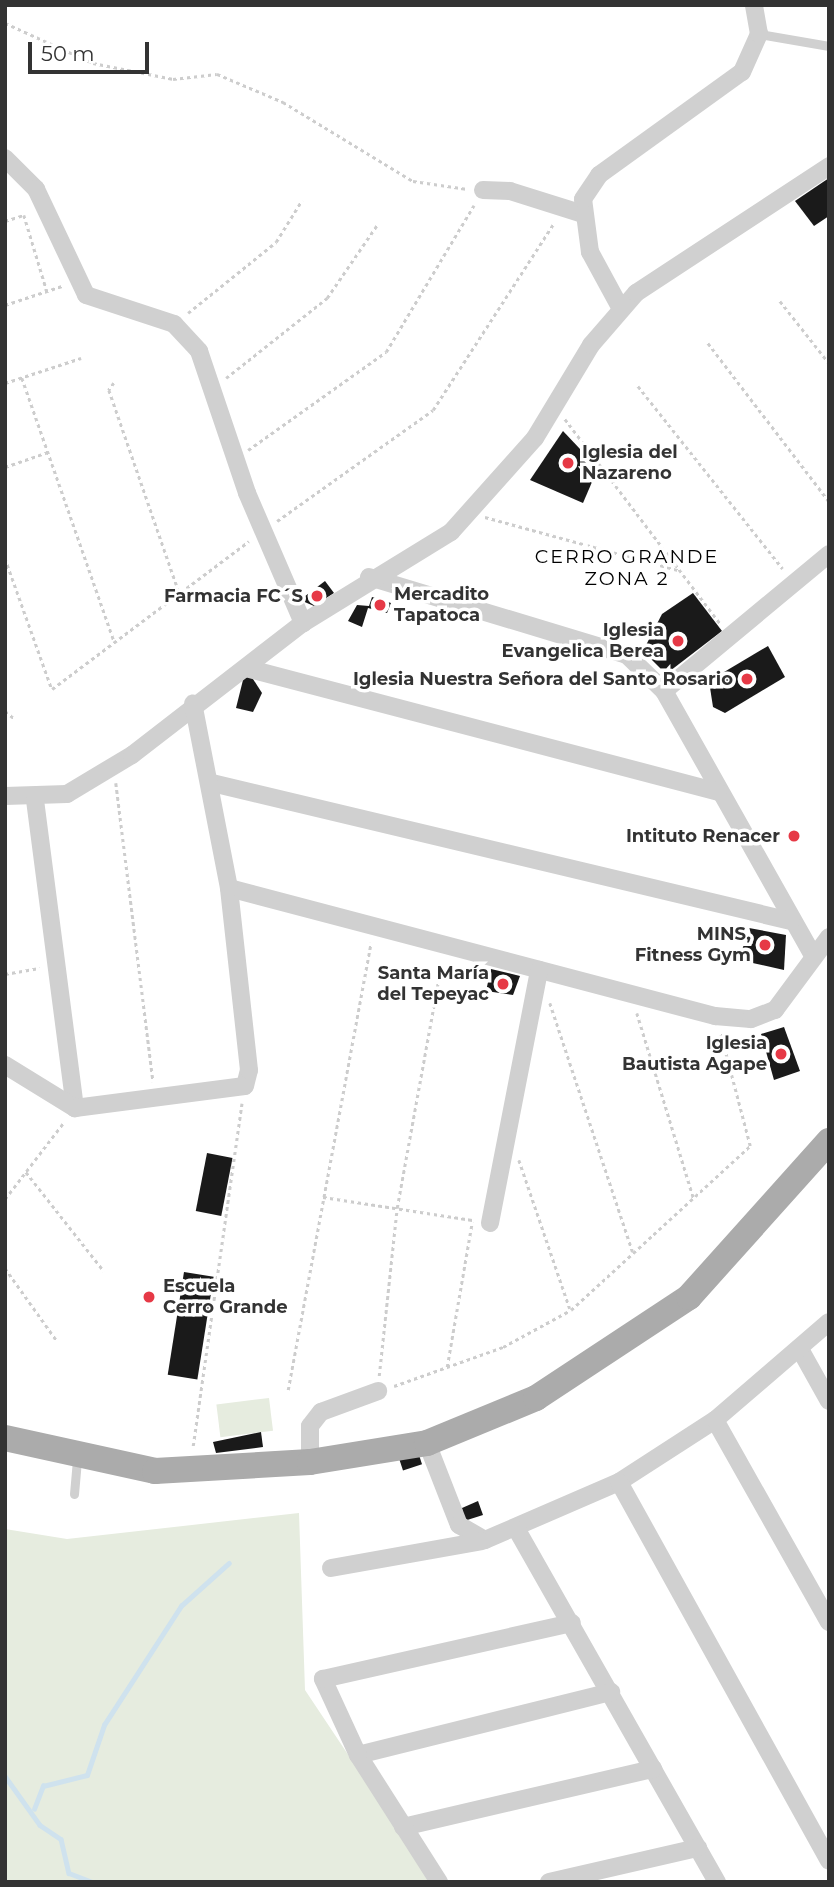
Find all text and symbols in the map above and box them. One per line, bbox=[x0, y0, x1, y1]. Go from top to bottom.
scale bar bbox=[32, 28, 152, 72]
text: 50 m bbox=[41, 41, 95, 66]
place label: Iglesia del Nazareno bbox=[582, 442, 678, 484]
marker: Iglesia del Nazareno bbox=[560, 455, 576, 471]
district label: CERRO GRANDE ZONA 2 bbox=[536, 546, 718, 590]
place label: Mercadito Tapatoca bbox=[394, 584, 489, 626]
place label: Farmacia FC´S bbox=[164, 585, 303, 607]
marker: Farmacia FC´S bbox=[309, 588, 325, 604]
marker: Mercadito Tapatoca bbox=[372, 597, 388, 613]
place label: Iglesia Evangelica Berea bbox=[501, 620, 664, 662]
marker: Iglesia Evangelica Berea bbox=[670, 633, 686, 649]
place label: Iglesia Nuestra Señora del Santo Rosario bbox=[353, 668, 733, 690]
marker: Iglesia Nuestra Señora del Santo Rosario bbox=[739, 671, 755, 687]
place label: Intituto Renacer bbox=[626, 825, 780, 847]
marker: Intituto Renacer bbox=[786, 828, 802, 844]
place label: MINS, Fitness Gym bbox=[635, 924, 751, 967]
marker: MINS, Fitness Gym bbox=[757, 937, 773, 953]
place label: Santa María del Tepeyac bbox=[377, 963, 489, 1006]
marker: Santa María del Tepeyac bbox=[495, 976, 511, 992]
place label: Iglesia Bautista Agape bbox=[622, 1033, 767, 1076]
marker: Iglesia Bautista Agape bbox=[773, 1046, 789, 1062]
place label: Escuela Cerro Grande bbox=[163, 1276, 288, 1318]
marker: Escuela Cerro Grande bbox=[141, 1289, 157, 1305]

